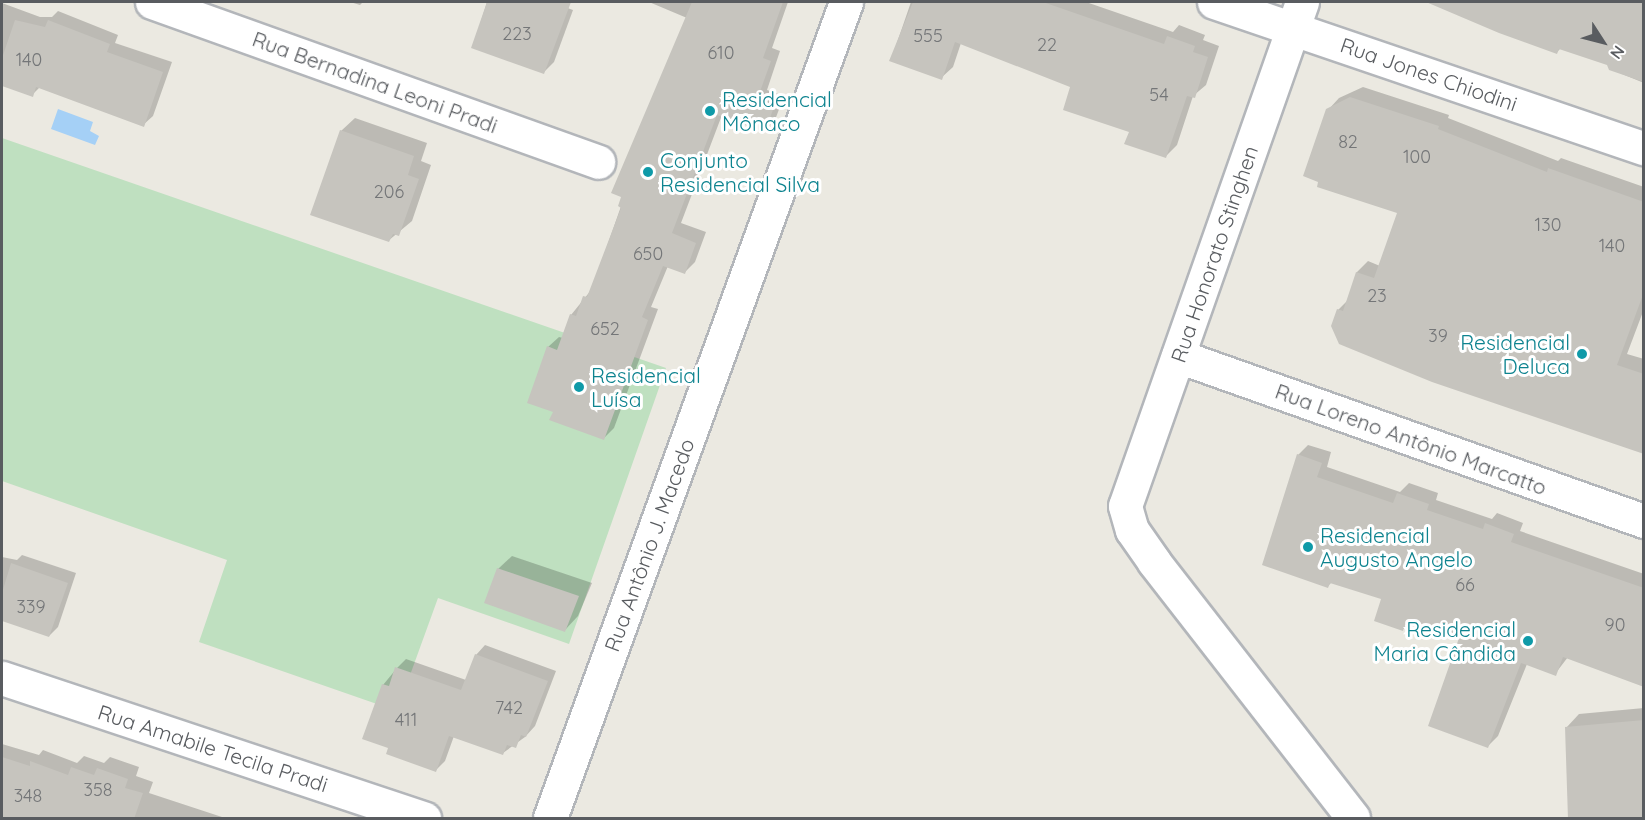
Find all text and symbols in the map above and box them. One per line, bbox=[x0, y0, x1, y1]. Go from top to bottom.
north arrow bbox=[1573, 12, 1633, 72]
house number: 223 bbox=[502, 23, 532, 45]
house number: 555 bbox=[913, 25, 943, 47]
street label: Rua Bernadina Leoni Pradi bbox=[249, 26, 501, 138]
street label: Rua Jones Chiodini bbox=[1337, 32, 1521, 116]
house number: 22 bbox=[1037, 34, 1057, 56]
house number: 610 bbox=[708, 42, 734, 64]
text: N bbox=[1606, 42, 1629, 63]
house number: 140 bbox=[16, 49, 42, 71]
house number: 54 bbox=[1149, 84, 1169, 106]
place label: Residencial Mônaco bbox=[722, 86, 832, 136]
marker: Residencial Mônaco bbox=[703, 104, 717, 118]
house number: 82 bbox=[1338, 131, 1358, 153]
street label: Rua Honorato Stinghen bbox=[1165, 142, 1263, 366]
house number: 100 bbox=[1403, 146, 1431, 168]
place label: Conjunto Residencial Silva bbox=[660, 147, 820, 197]
marker: Conjunto Residencial Silva bbox=[641, 165, 655, 179]
house number: 206 bbox=[374, 181, 404, 203]
house number: 130 bbox=[1535, 214, 1561, 236]
house number: 140 bbox=[1599, 235, 1625, 257]
house number: 650 bbox=[633, 243, 663, 265]
house number: 23 bbox=[1367, 285, 1387, 307]
house number: 652 bbox=[590, 318, 620, 340]
house number: 39 bbox=[1428, 325, 1448, 347]
place label: Residencial Deluca bbox=[1460, 329, 1570, 379]
marker: Residencial Deluca bbox=[1575, 347, 1589, 361]
place label: Residencial Luísa bbox=[591, 362, 701, 412]
street label: Rua Loreno Antônio Marcatto bbox=[1272, 378, 1550, 500]
marker: Residencial Luísa bbox=[572, 380, 586, 394]
street label: Rua Antônio J. Macedo bbox=[599, 435, 699, 655]
place label: Residencial Augusto Angelo bbox=[1320, 522, 1473, 572]
marker: Residencial Augusto Angelo bbox=[1301, 540, 1315, 554]
house number: 66 bbox=[1455, 574, 1475, 596]
house number: 339 bbox=[17, 596, 45, 618]
house number: 90 bbox=[1605, 614, 1625, 636]
place label: Residencial Maria Cândida bbox=[1374, 616, 1516, 666]
marker: Residencial Maria Cândida bbox=[1521, 634, 1535, 648]
house number: 742 bbox=[495, 697, 523, 719]
street label: Rua Amabile Tecila Pradi bbox=[95, 699, 331, 797]
house number: 411 bbox=[395, 709, 417, 731]
house number: 358 bbox=[84, 779, 112, 801]
house number: 348 bbox=[14, 785, 42, 807]

